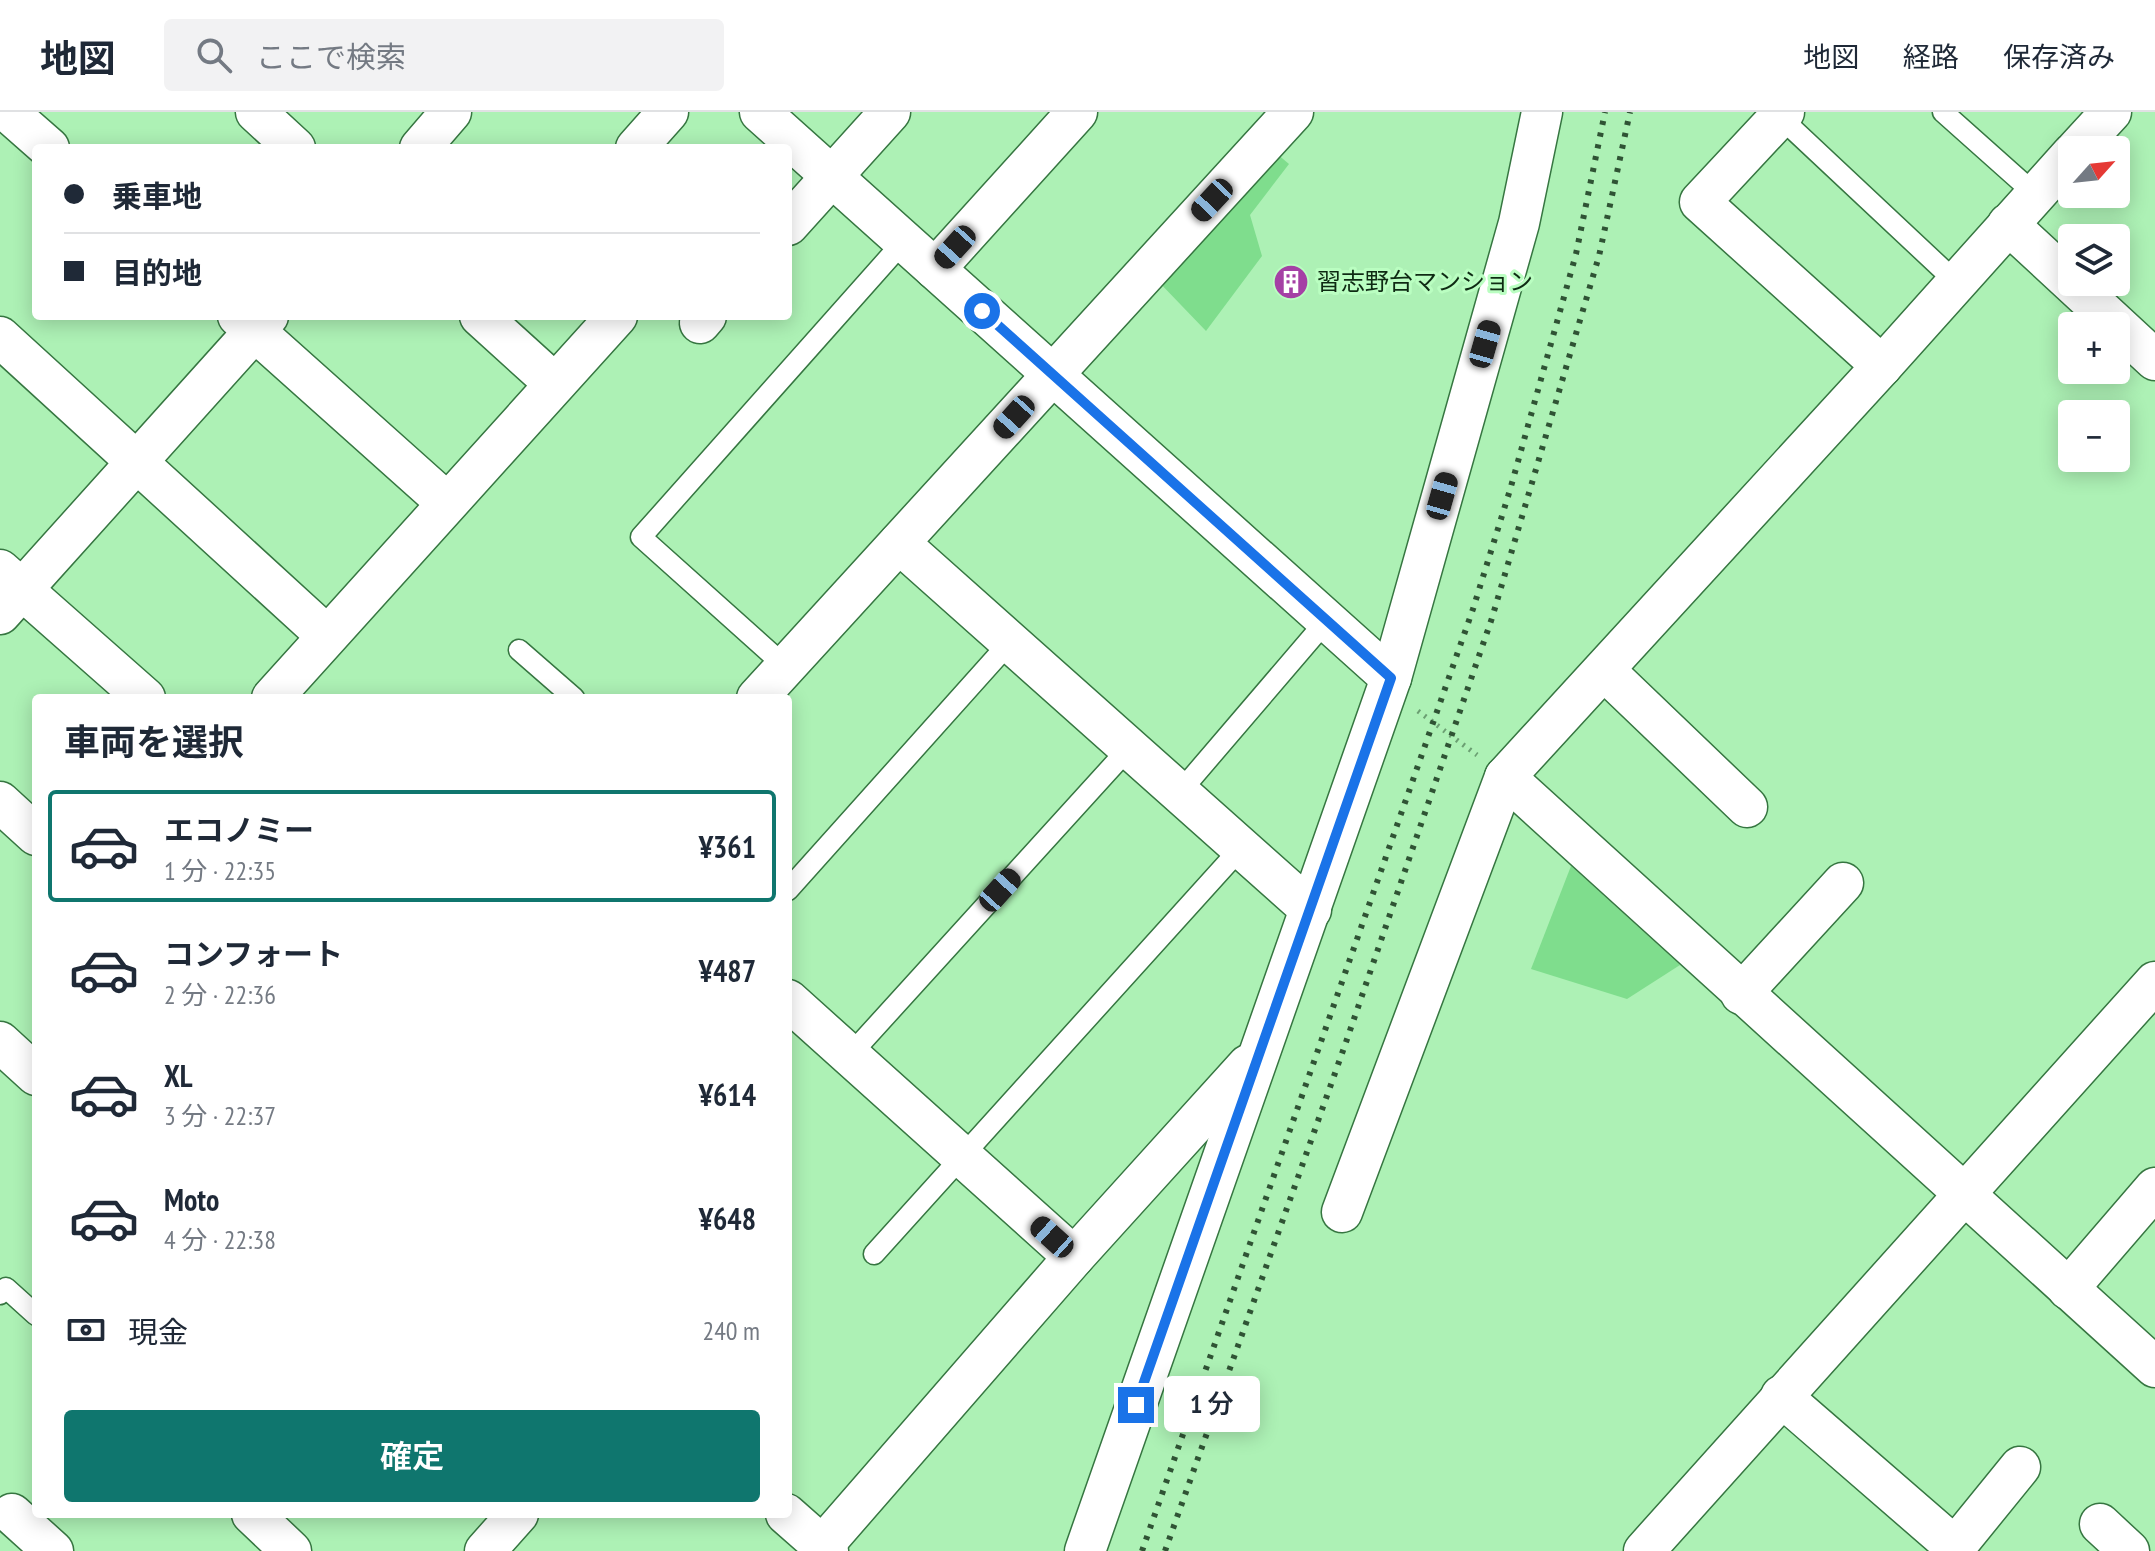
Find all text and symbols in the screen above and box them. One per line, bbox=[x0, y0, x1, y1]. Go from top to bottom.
search box bbox=[164, 19, 724, 91]
text: 地図 bbox=[40, 33, 116, 82]
icon: search bbox=[192, 33, 236, 77]
text: ここで検索 bbox=[256, 37, 406, 76]
text: 地図 bbox=[1803, 38, 1859, 75]
text: 経路 bbox=[1903, 38, 1959, 75]
text: 保存済み bbox=[2003, 38, 2115, 75]
north arrow bbox=[2058, 136, 2130, 208]
map controls bbox=[2058, 136, 2130, 472]
car bbox=[1187, 174, 1237, 226]
text: 乗車地 bbox=[112, 176, 202, 215]
car bbox=[930, 221, 980, 273]
button: layers bbox=[2058, 224, 2130, 296]
text: 目的地 bbox=[112, 253, 202, 292]
building icon: 習志野台マンション bbox=[1272, 263, 1310, 301]
place label: 習志野台マンション bbox=[1317, 266, 1533, 297]
route start bbox=[964, 293, 1000, 329]
button: + bbox=[2058, 312, 2130, 384]
car bbox=[1467, 318, 1503, 370]
car bbox=[989, 391, 1039, 443]
button: − bbox=[2058, 400, 2130, 472]
car bbox=[1424, 470, 1460, 522]
text: 車両を選択 bbox=[64, 718, 244, 765]
icon: car bbox=[68, 810, 140, 882]
text: エコノミー bbox=[164, 810, 314, 849]
text: ¥361 bbox=[699, 827, 756, 866]
text: 1 分 · 22:35 bbox=[164, 854, 276, 887]
car bbox=[975, 864, 1025, 916]
icon: car bbox=[68, 934, 140, 1006]
text: コンフォート bbox=[164, 934, 343, 973]
text: ¥487 bbox=[699, 951, 756, 990]
text: 2 分 · 22:36 bbox=[164, 978, 276, 1011]
text: XL bbox=[164, 1056, 193, 1095]
icon: car bbox=[68, 1058, 140, 1130]
text: ¥614 bbox=[699, 1075, 756, 1114]
text: 3 分 · 22:37 bbox=[164, 1099, 276, 1132]
text: Moto bbox=[164, 1180, 219, 1219]
icon: car bbox=[68, 1182, 140, 1254]
text: ¥648 bbox=[699, 1199, 756, 1238]
car bbox=[1026, 1212, 1078, 1262]
text: 4 分 · 22:38 bbox=[164, 1223, 276, 1256]
icon: cash bbox=[64, 1308, 108, 1352]
text: 現金 bbox=[128, 1312, 188, 1351]
text: 240 m bbox=[702, 1314, 760, 1347]
callout: 1 分 bbox=[1164, 1377, 1260, 1433]
route end bbox=[1118, 1387, 1154, 1423]
text: 1 分 bbox=[1190, 1387, 1234, 1420]
button: 確定 bbox=[64, 1410, 760, 1502]

